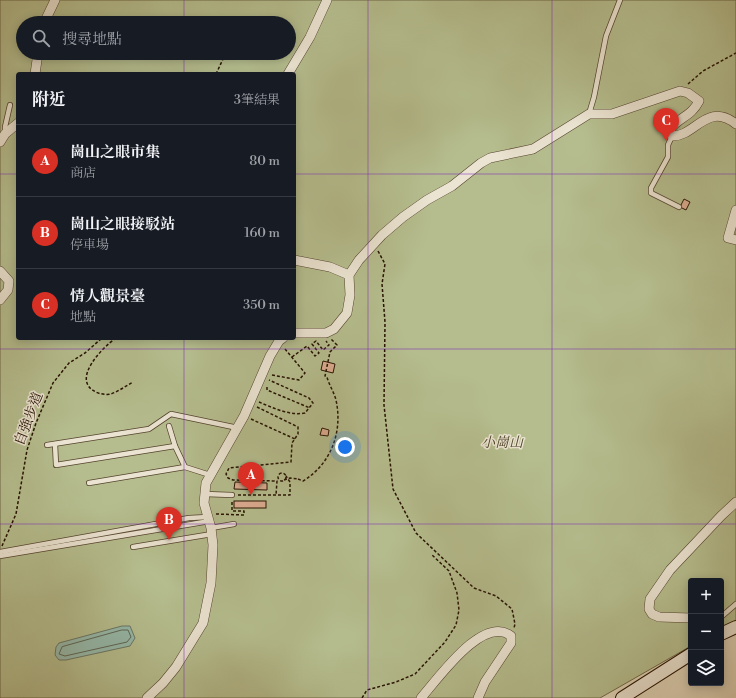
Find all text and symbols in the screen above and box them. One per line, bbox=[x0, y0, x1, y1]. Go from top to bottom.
search box bbox=[16, 16, 296, 60]
icon: search bbox=[30, 27, 52, 49]
text: 搜尋地點 bbox=[62, 30, 122, 49]
text: 附近 bbox=[32, 89, 66, 111]
text: 3筆結果 bbox=[234, 92, 280, 108]
pin: C bbox=[653, 108, 679, 141]
text: 崗山之眼市集 bbox=[70, 143, 160, 162]
text: A bbox=[40, 153, 50, 169]
text: 80 m bbox=[249, 153, 280, 169]
text: 商店 bbox=[70, 165, 96, 181]
text: 崗山之眼接駁站 bbox=[70, 215, 175, 234]
text: B bbox=[40, 225, 50, 241]
text: 160 m bbox=[244, 225, 280, 241]
text: 停車場 bbox=[70, 237, 109, 253]
text: 情人觀景臺 bbox=[70, 287, 145, 306]
text: C bbox=[40, 297, 50, 313]
text: 350 m bbox=[243, 297, 280, 313]
text: 地點 bbox=[70, 309, 96, 325]
street label: 自強步道 bbox=[11, 390, 47, 448]
park label: 小崗山 bbox=[481, 434, 524, 452]
your location bbox=[335, 437, 355, 457]
pin: A bbox=[238, 462, 264, 495]
pin: B bbox=[156, 507, 182, 540]
map controls bbox=[688, 578, 724, 686]
button: + bbox=[688, 578, 724, 614]
button: − bbox=[688, 614, 724, 650]
button: layers bbox=[688, 650, 724, 686]

